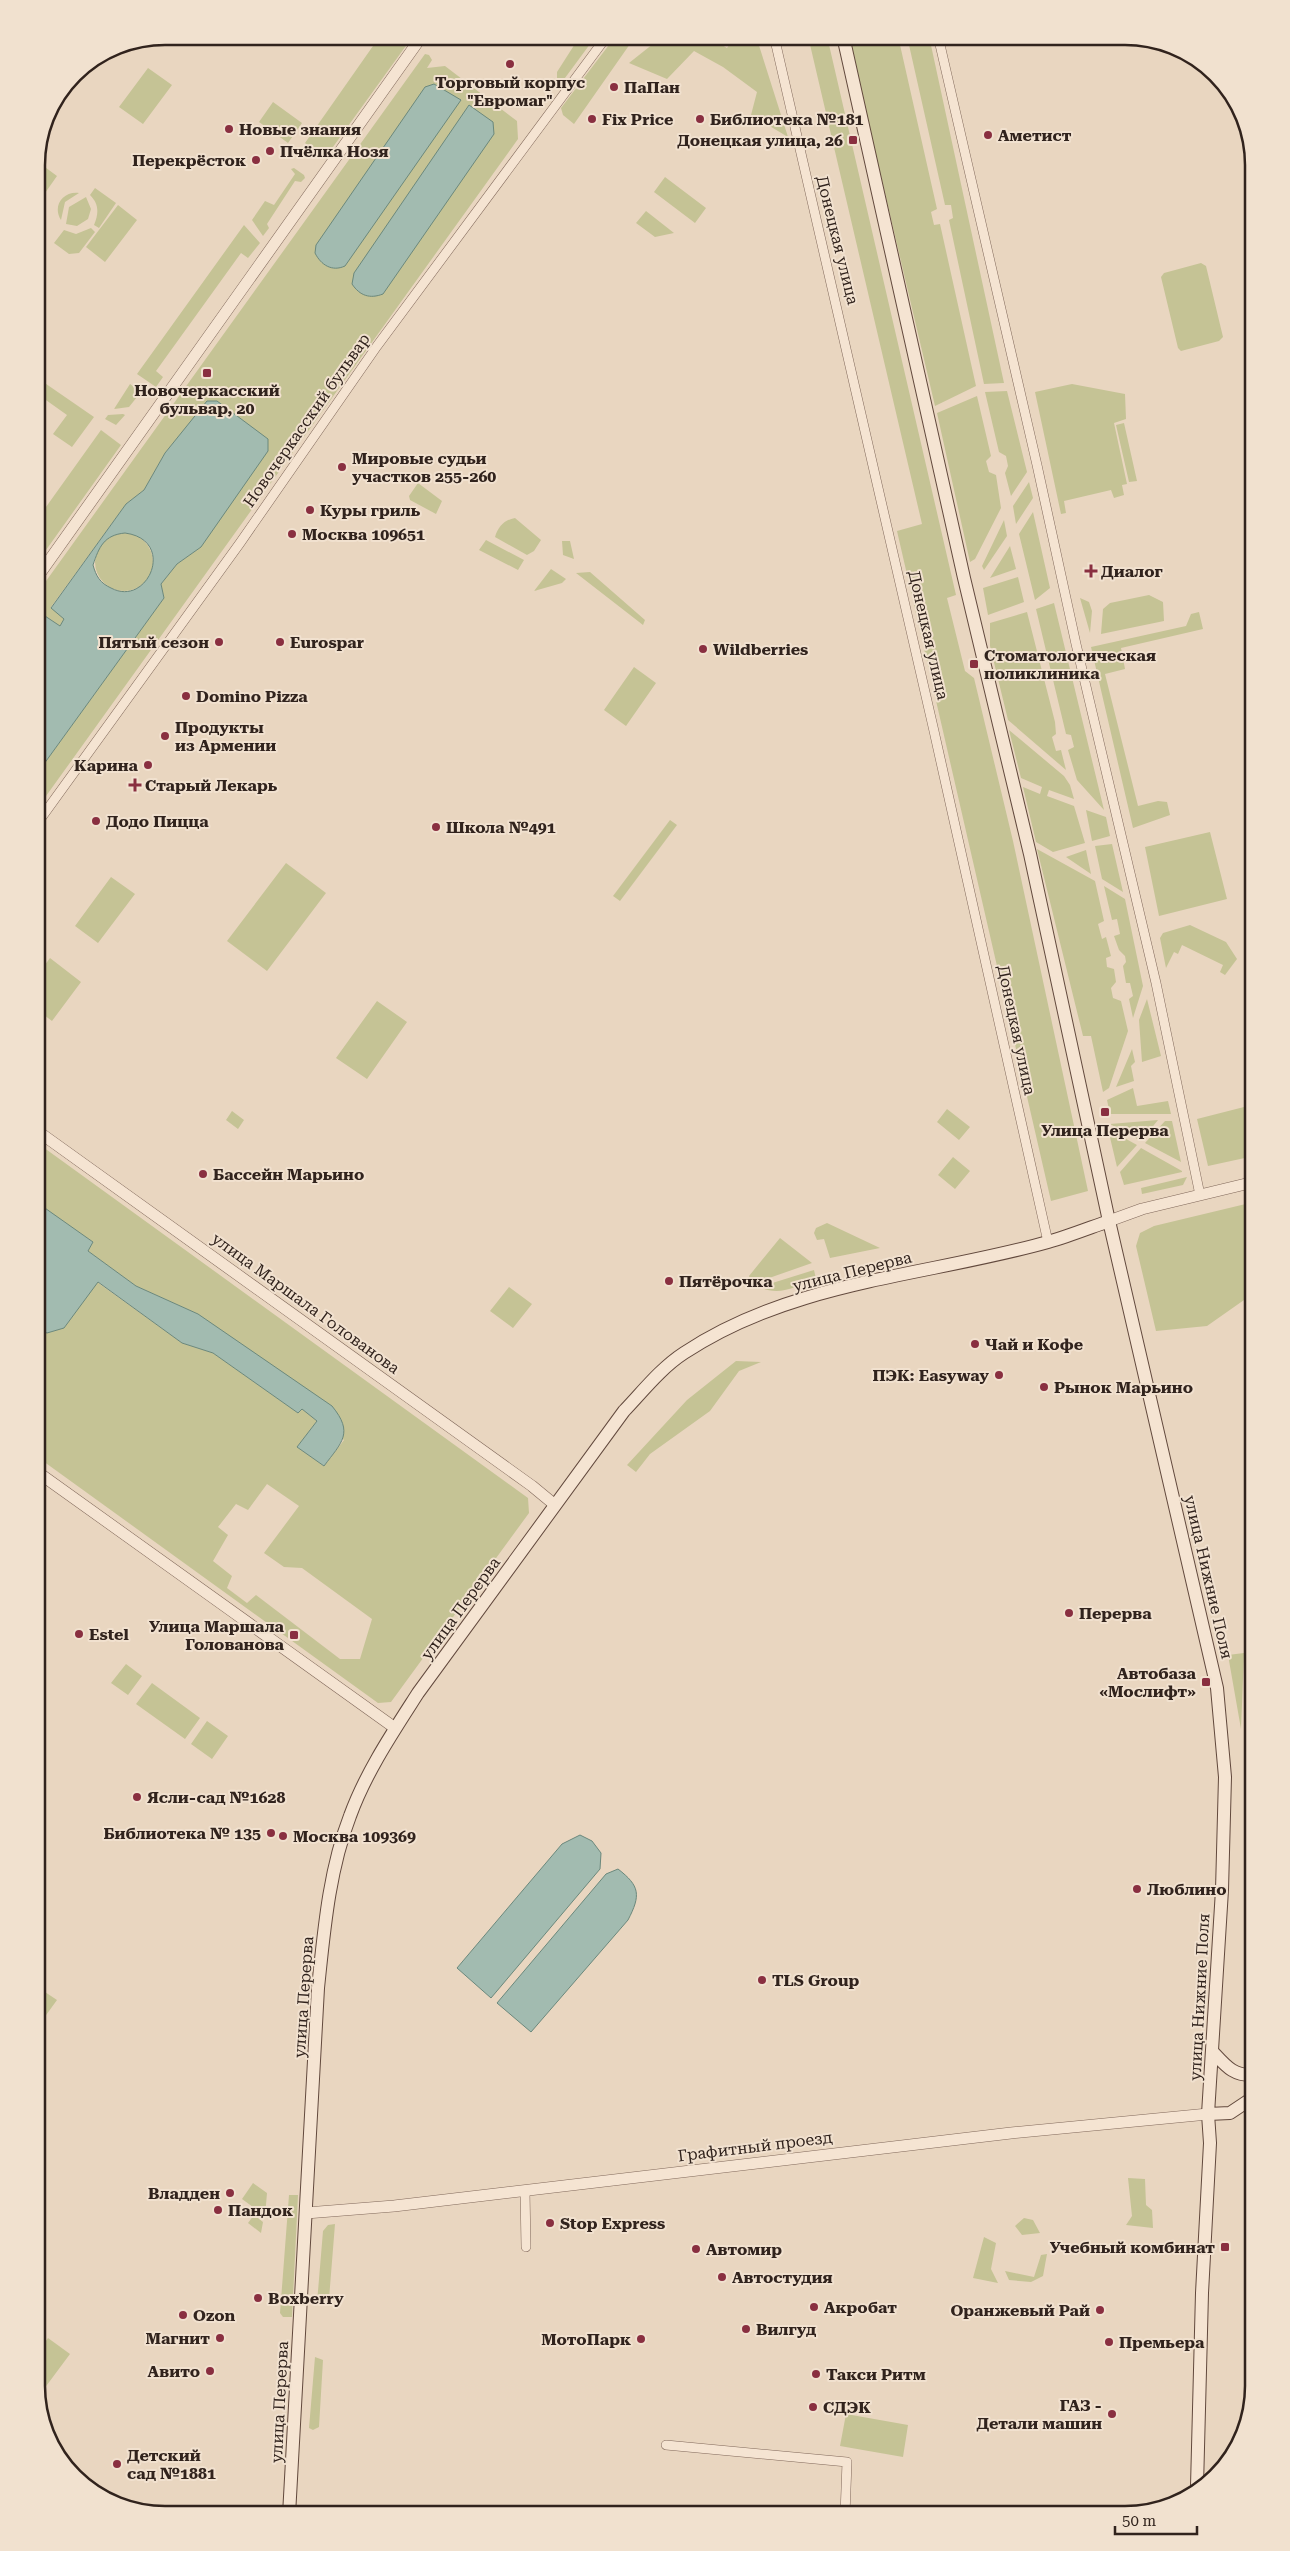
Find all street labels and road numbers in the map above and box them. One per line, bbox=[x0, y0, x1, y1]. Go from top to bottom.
street label: Донецкая улица bbox=[812, 174, 863, 307]
street label: Новочеркасский бульвар bbox=[239, 330, 374, 511]
street label: Донецкая улица bbox=[904, 569, 953, 702]
street label: Донецкая улица bbox=[993, 963, 1040, 1097]
street label: улица Маршала Голованова bbox=[208, 1229, 404, 1378]
street label: улица Перерва bbox=[791, 1247, 914, 1295]
street label: улица Нижние Поля bbox=[1180, 1493, 1237, 1661]
street label: улица Перерва bbox=[417, 1553, 504, 1663]
street label: улица Нижние Поля bbox=[1186, 1913, 1213, 2081]
street label: улица Перерва bbox=[290, 1935, 317, 2059]
street label: Графитный проезд bbox=[677, 2128, 834, 2165]
street label: улица Перерва bbox=[267, 2340, 292, 2463]

